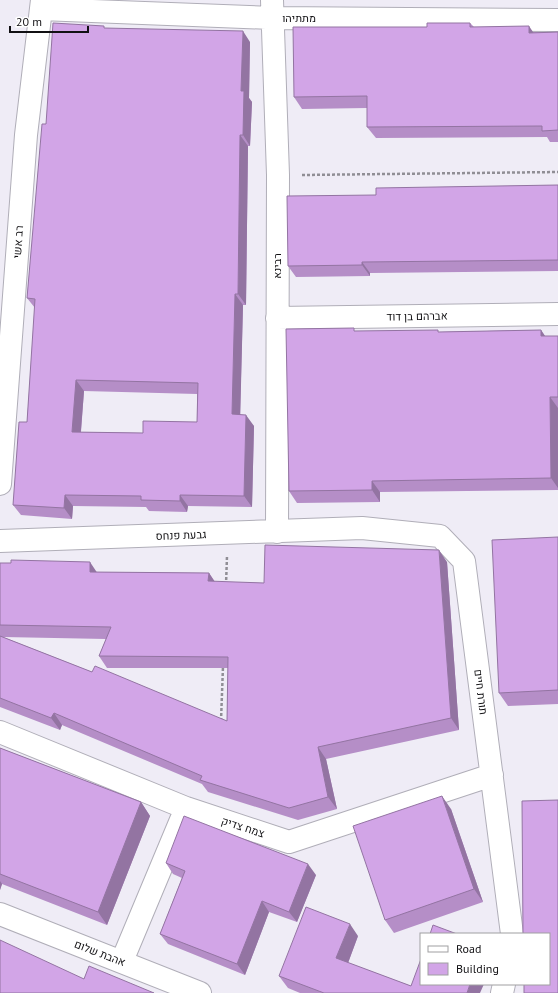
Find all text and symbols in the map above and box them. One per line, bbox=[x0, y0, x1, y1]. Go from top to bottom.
scale bar bbox=[10, 8, 88, 34]
street label: מתתיהו bbox=[282, 11, 316, 25]
text: 20 m bbox=[16, 14, 42, 29]
street label: רב אשי bbox=[10, 225, 26, 259]
street label: רבינא bbox=[270, 253, 284, 279]
street label: אברהם בן דוד bbox=[386, 308, 448, 324]
street label: גבעת פנחס bbox=[155, 527, 207, 543]
street label: תורת חיים bbox=[471, 669, 491, 716]
street label: צמח צדיק bbox=[220, 813, 266, 841]
legend bbox=[420, 933, 550, 985]
street label: אהבת שלום bbox=[72, 937, 128, 969]
text: Road bbox=[456, 941, 481, 956]
text: Building bbox=[456, 961, 499, 976]

